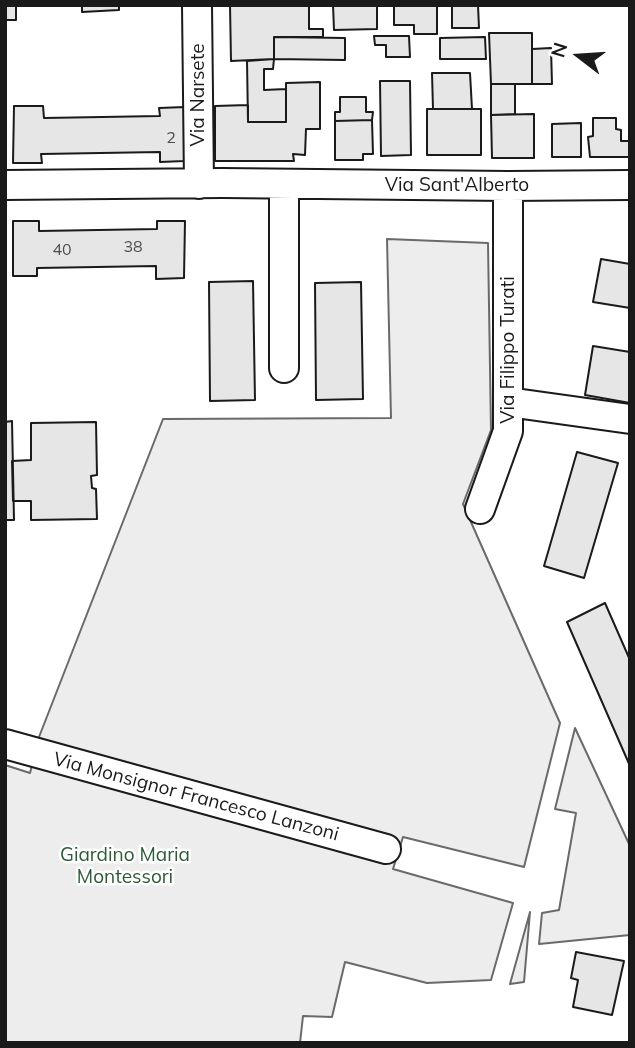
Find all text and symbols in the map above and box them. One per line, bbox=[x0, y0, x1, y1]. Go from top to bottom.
north arrow bbox=[544, 21, 614, 91]
text: N bbox=[545, 39, 572, 60]
street label: Via Narsete bbox=[187, 43, 209, 147]
house number: 2 bbox=[166, 128, 176, 148]
street label: Via Sant'Alberto bbox=[385, 174, 529, 196]
house number: 38 bbox=[123, 237, 143, 257]
house number: 40 bbox=[52, 240, 72, 260]
street label: Via Filippo Turati bbox=[497, 276, 519, 424]
street label: Via Monsignor Francesco Lanzoni bbox=[51, 748, 341, 846]
park label: Giardino Maria Montessori bbox=[60, 844, 190, 888]

